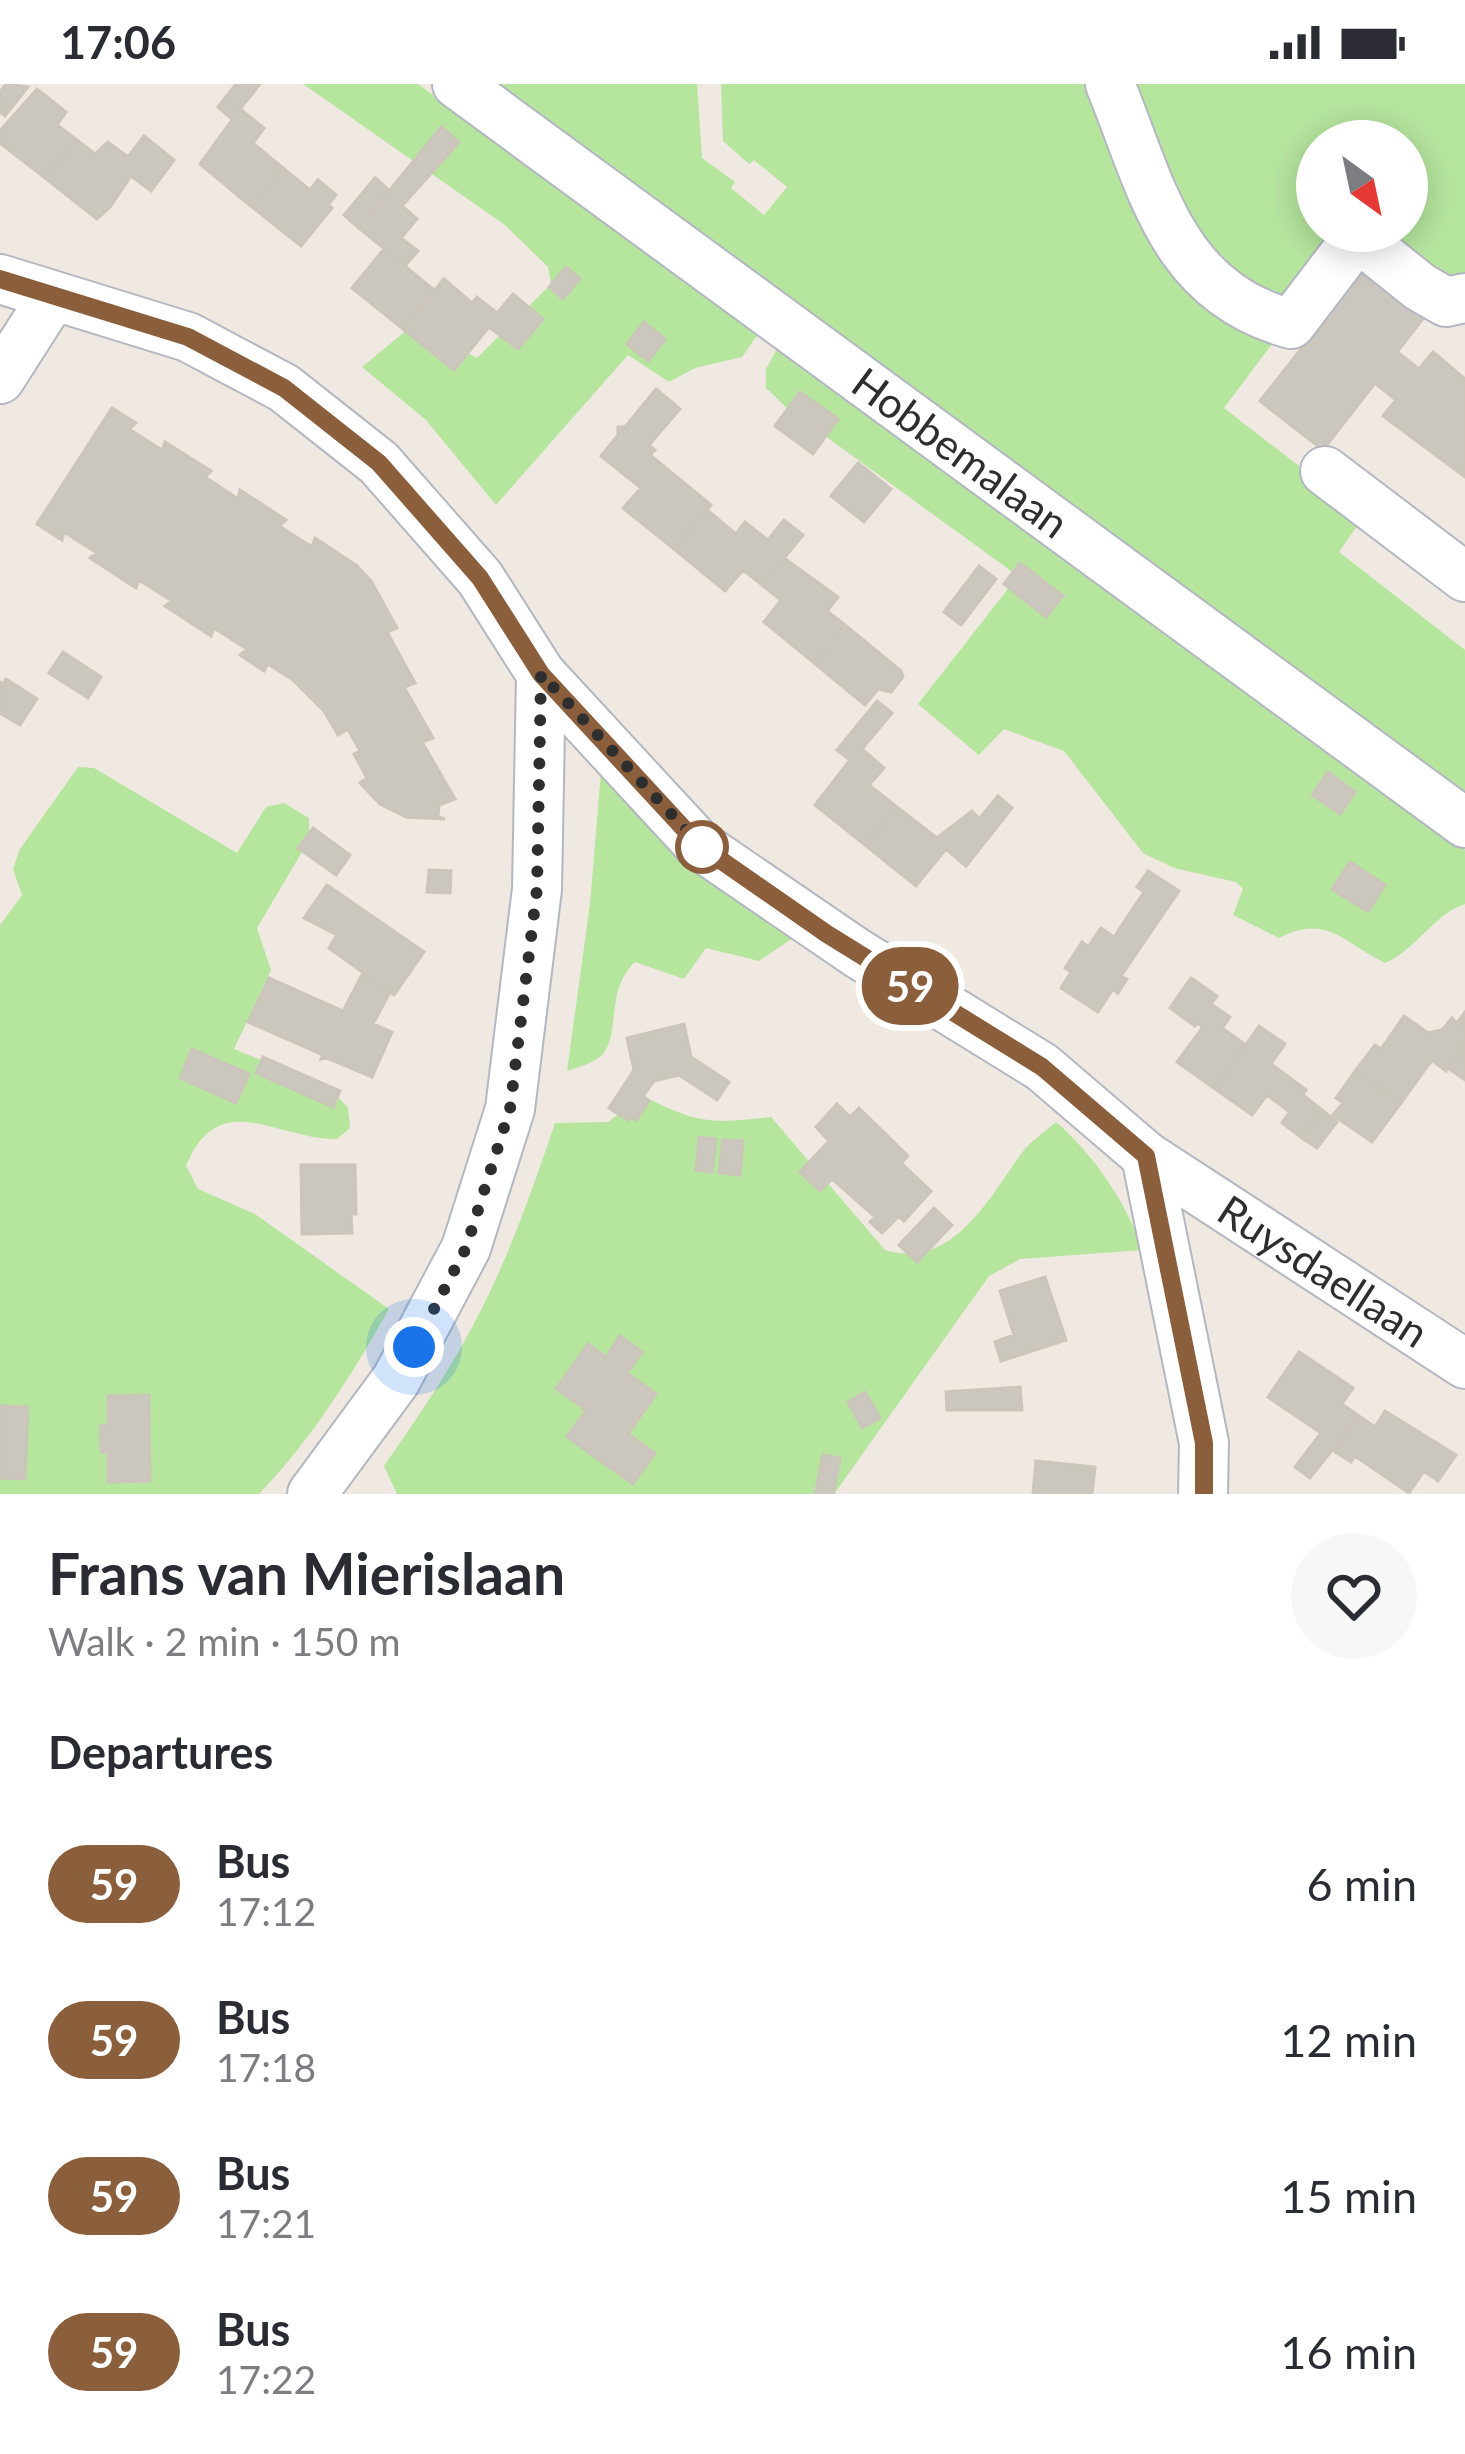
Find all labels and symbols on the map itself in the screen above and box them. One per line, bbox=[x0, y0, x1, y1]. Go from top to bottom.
north arrow bbox=[1296, 120, 1428, 252]
street label: Hobbemalaan bbox=[843, 357, 1078, 548]
unlabelled marker bbox=[677, 822, 727, 872]
line badge: 59 bbox=[856, 947, 964, 1025]
street label: Ruysdaellaan bbox=[1209, 1184, 1438, 1357]
your location bbox=[384, 1317, 444, 1377]

